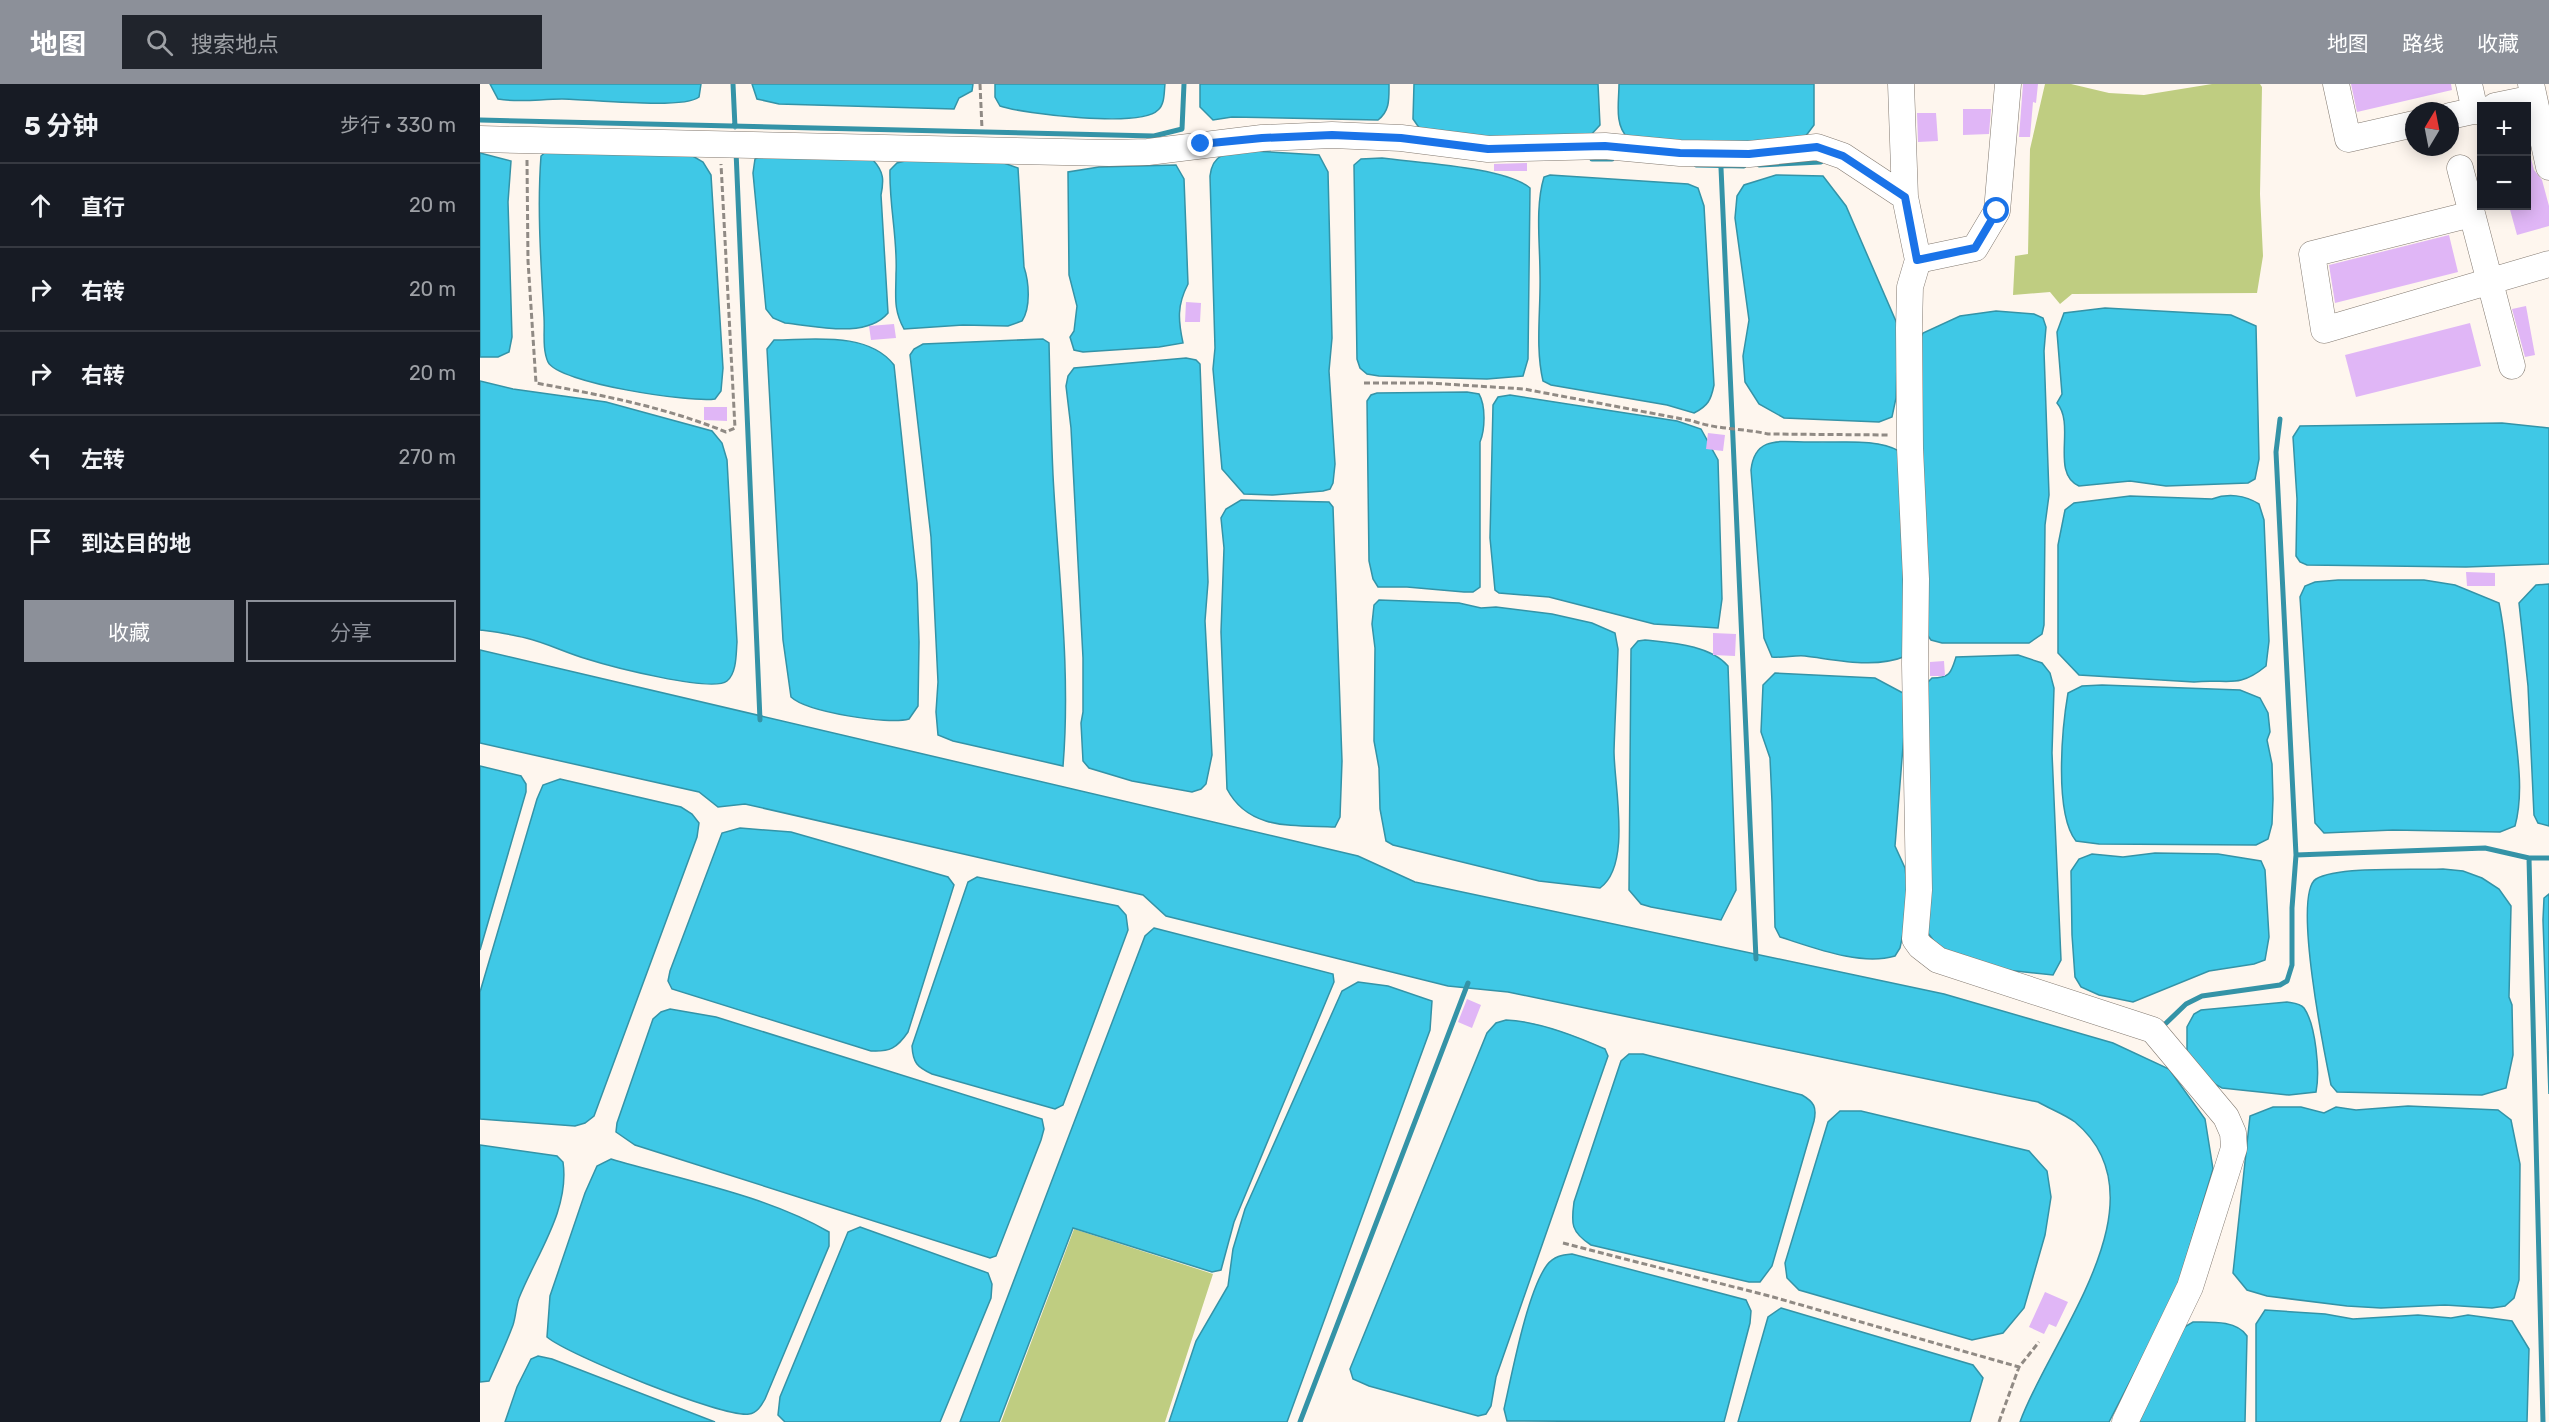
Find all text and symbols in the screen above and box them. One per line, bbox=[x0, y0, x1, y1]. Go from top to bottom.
search box bbox=[122, 15, 542, 69]
icon: search bbox=[143, 26, 176, 59]
text: 地图 bbox=[30, 28, 86, 61]
text: 搜索地点 bbox=[191, 31, 279, 58]
text: 地图 bbox=[2327, 31, 2369, 56]
text: 路线 bbox=[2402, 31, 2444, 56]
text: 收藏 bbox=[2477, 31, 2519, 56]
north arrow bbox=[2405, 102, 2459, 156]
map controls bbox=[2477, 102, 2531, 210]
button: + bbox=[2477, 102, 2531, 156]
text: 5 分钟 bbox=[24, 111, 98, 142]
text: 步行 · 330 m bbox=[340, 113, 456, 137]
route end bbox=[1187, 130, 1213, 156]
button: − bbox=[2477, 156, 2531, 210]
icon: ahead bbox=[24, 189, 57, 222]
text: 20 m bbox=[409, 193, 456, 217]
text: 直行 bbox=[81, 194, 125, 221]
route start bbox=[1983, 197, 2009, 223]
icon: right bbox=[24, 273, 57, 306]
text: 20 m bbox=[409, 277, 456, 301]
text: 右转 bbox=[81, 278, 125, 305]
icon: right bbox=[24, 357, 57, 390]
text: 20 m bbox=[409, 361, 456, 385]
text: 右转 bbox=[81, 362, 125, 389]
icon: left bbox=[24, 441, 57, 474]
text: 270 m bbox=[399, 445, 456, 469]
text: 左转 bbox=[81, 446, 125, 473]
icon: arrive bbox=[24, 525, 57, 558]
text: 到达目的地 bbox=[81, 530, 191, 557]
button: 收藏 bbox=[24, 600, 234, 662]
button: 分享 bbox=[246, 600, 456, 662]

